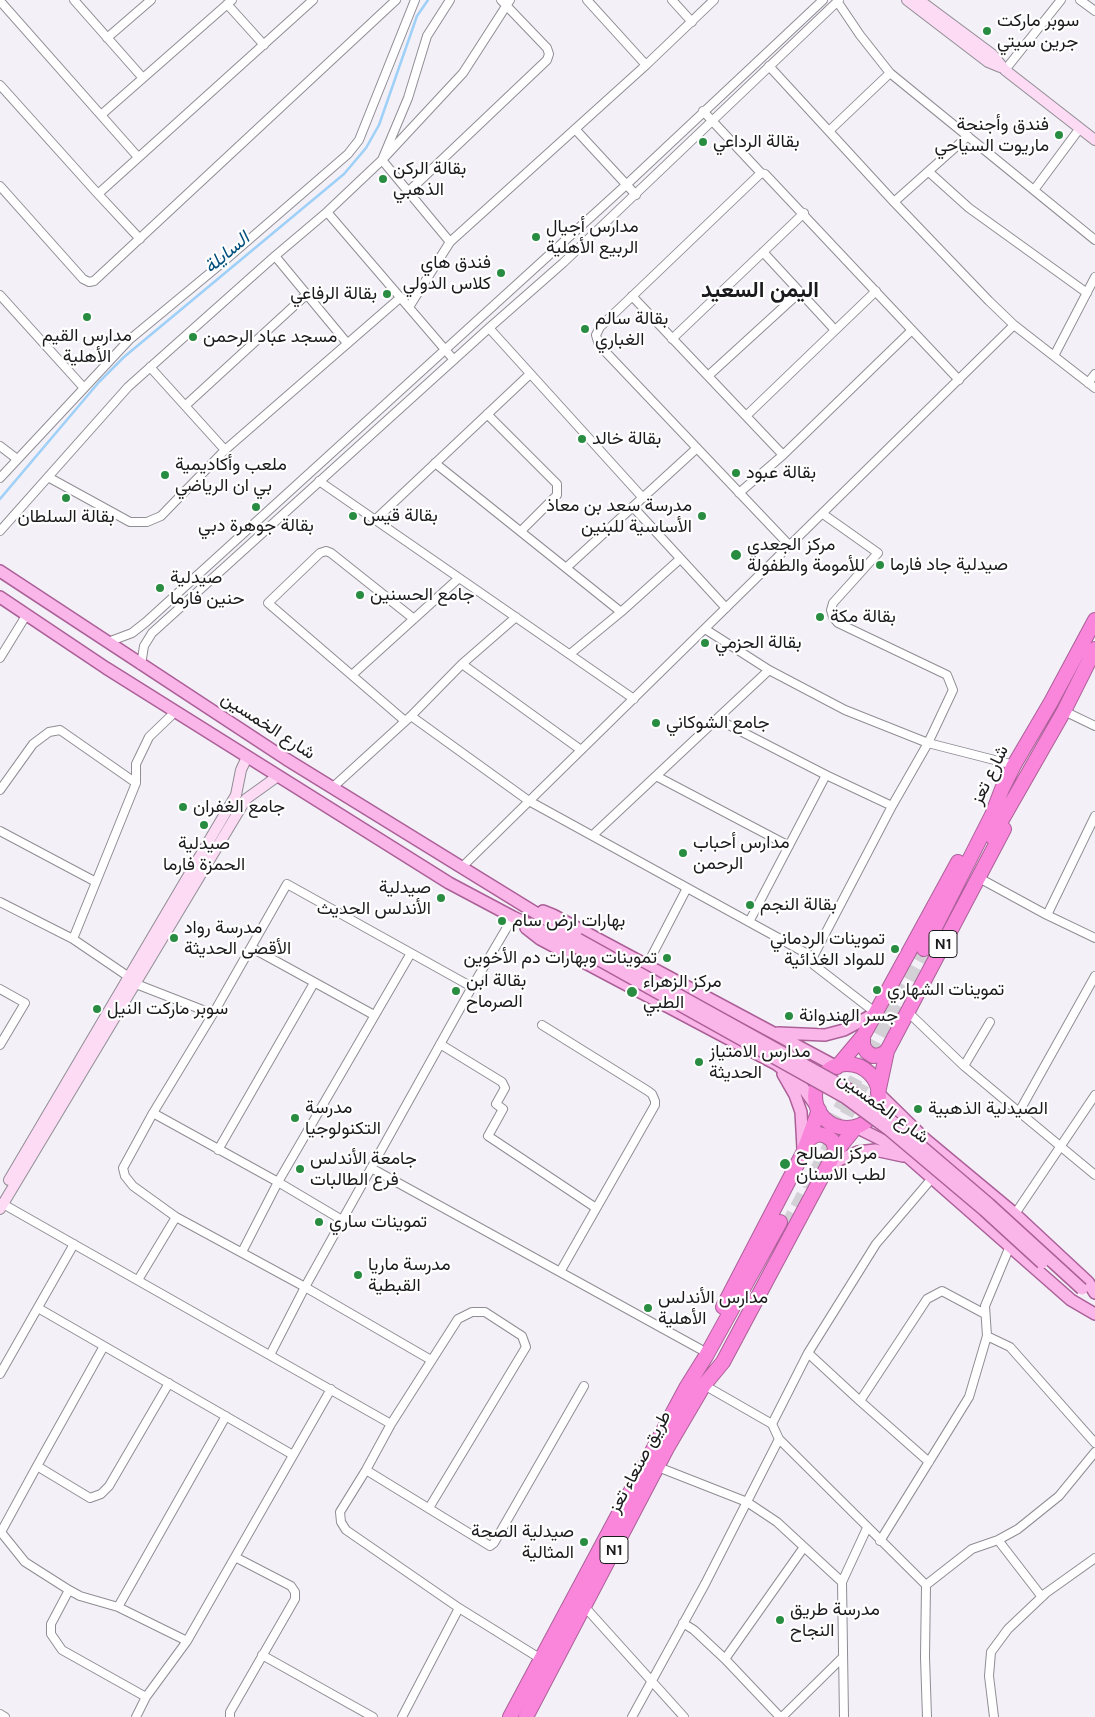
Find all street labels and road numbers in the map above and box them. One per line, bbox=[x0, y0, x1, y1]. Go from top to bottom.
street label: شارع الخمسين bbox=[217, 688, 319, 764]
street label: شارع تعز bbox=[966, 742, 1014, 808]
road number: N1 bbox=[929, 931, 957, 958]
street label: شارع الخمسين bbox=[833, 1068, 933, 1148]
street label: طريق صنعاء تعز bbox=[604, 1407, 676, 1517]
road number: N1 bbox=[600, 1536, 628, 1564]

